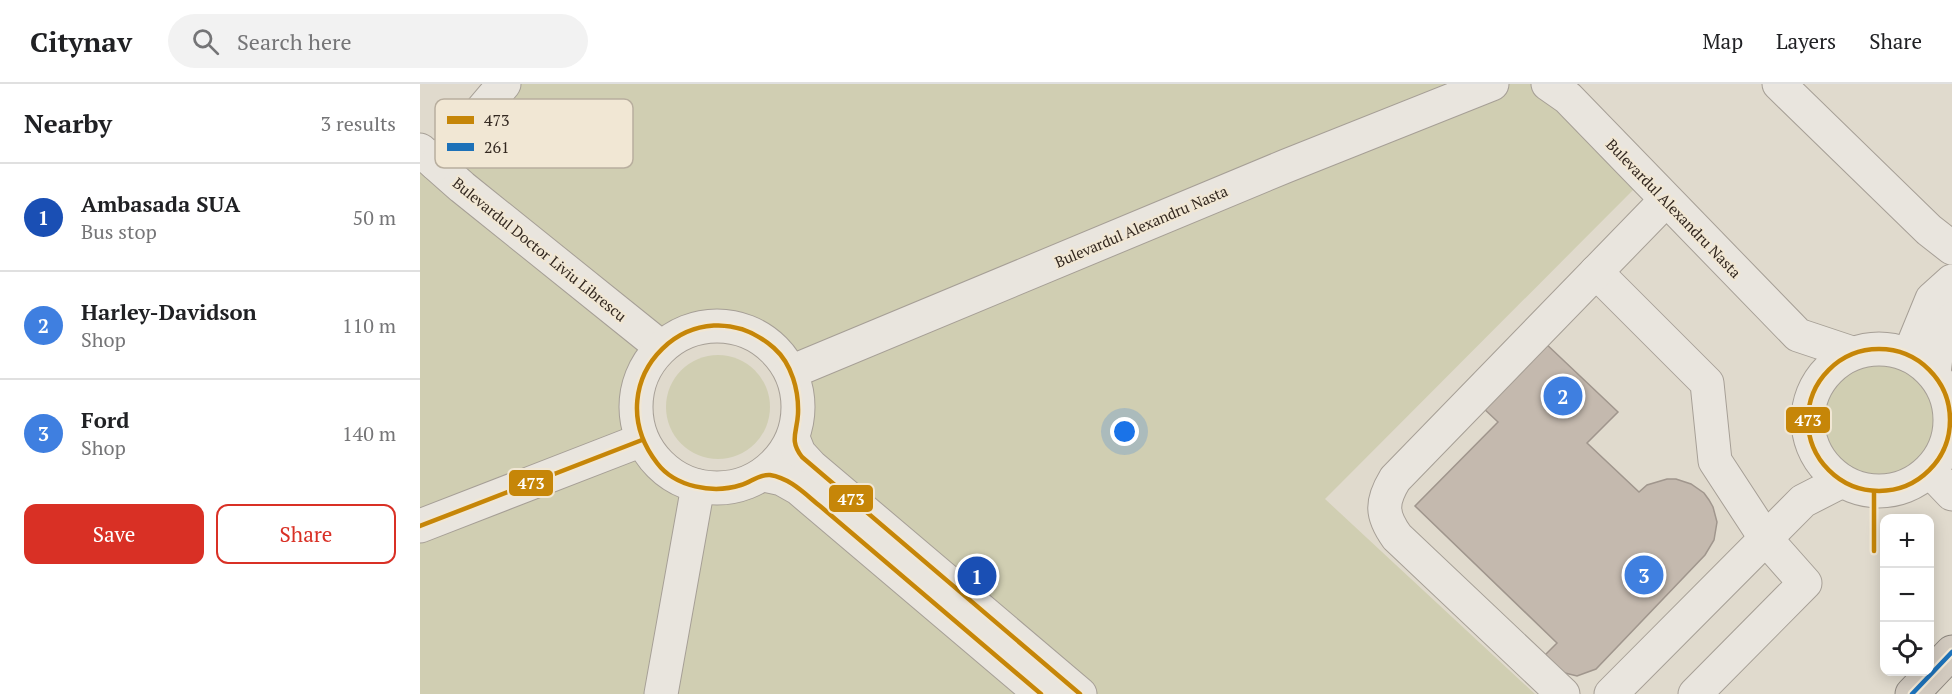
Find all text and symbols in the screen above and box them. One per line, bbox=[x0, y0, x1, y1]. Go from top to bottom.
search box bbox=[168, 14, 588, 68]
text: Citynav bbox=[30, 23, 132, 60]
icon: search bbox=[189, 25, 222, 58]
text: Search here bbox=[237, 27, 352, 56]
text: Map bbox=[1702, 27, 1743, 55]
text: Layers bbox=[1776, 27, 1836, 55]
text: Share bbox=[1869, 27, 1922, 55]
legend bbox=[435, 99, 633, 168]
text: Nearby bbox=[24, 106, 112, 140]
text: 473 bbox=[484, 109, 510, 131]
text: 3 results bbox=[321, 110, 396, 137]
street label: Bulevardul Alexandru Nasta bbox=[1602, 134, 1746, 282]
text: 261 bbox=[484, 136, 510, 158]
street label: Bulevardul Doctor Liviu Librescu bbox=[449, 173, 631, 326]
street label: Bulevardul Alexandru Nasta bbox=[1051, 180, 1231, 272]
text: Ambasada SUA bbox=[81, 189, 240, 218]
text: 1 bbox=[38, 204, 49, 231]
text: 50 m bbox=[353, 204, 396, 231]
text: Bus stop bbox=[81, 218, 157, 245]
text: Harley-Davidson bbox=[81, 297, 257, 326]
text: 2 bbox=[38, 312, 49, 339]
text: 110 m bbox=[342, 312, 396, 339]
text: Shop bbox=[81, 326, 126, 353]
pin: 2 bbox=[1544, 374, 1582, 418]
text: Ford bbox=[81, 405, 129, 434]
line badge: 473 bbox=[1785, 406, 1831, 434]
text: 473 bbox=[1794, 409, 1822, 431]
your location bbox=[1110, 417, 1139, 446]
text: 3 bbox=[38, 420, 49, 447]
text: 140 m bbox=[342, 420, 396, 447]
text: Shop bbox=[81, 434, 126, 461]
line badge: 473 bbox=[508, 469, 554, 497]
text: 473 bbox=[517, 472, 545, 494]
line badge: 473 bbox=[828, 484, 874, 513]
text: 473 bbox=[837, 488, 865, 510]
button: Save bbox=[24, 504, 204, 564]
button: Share bbox=[216, 504, 396, 564]
map controls bbox=[1880, 514, 1934, 676]
button: + bbox=[1880, 514, 1934, 568]
pin: 3 bbox=[1624, 552, 1664, 598]
pin: 1 bbox=[958, 554, 996, 598]
button: − bbox=[1880, 568, 1934, 622]
button: locate bbox=[1880, 622, 1934, 676]

